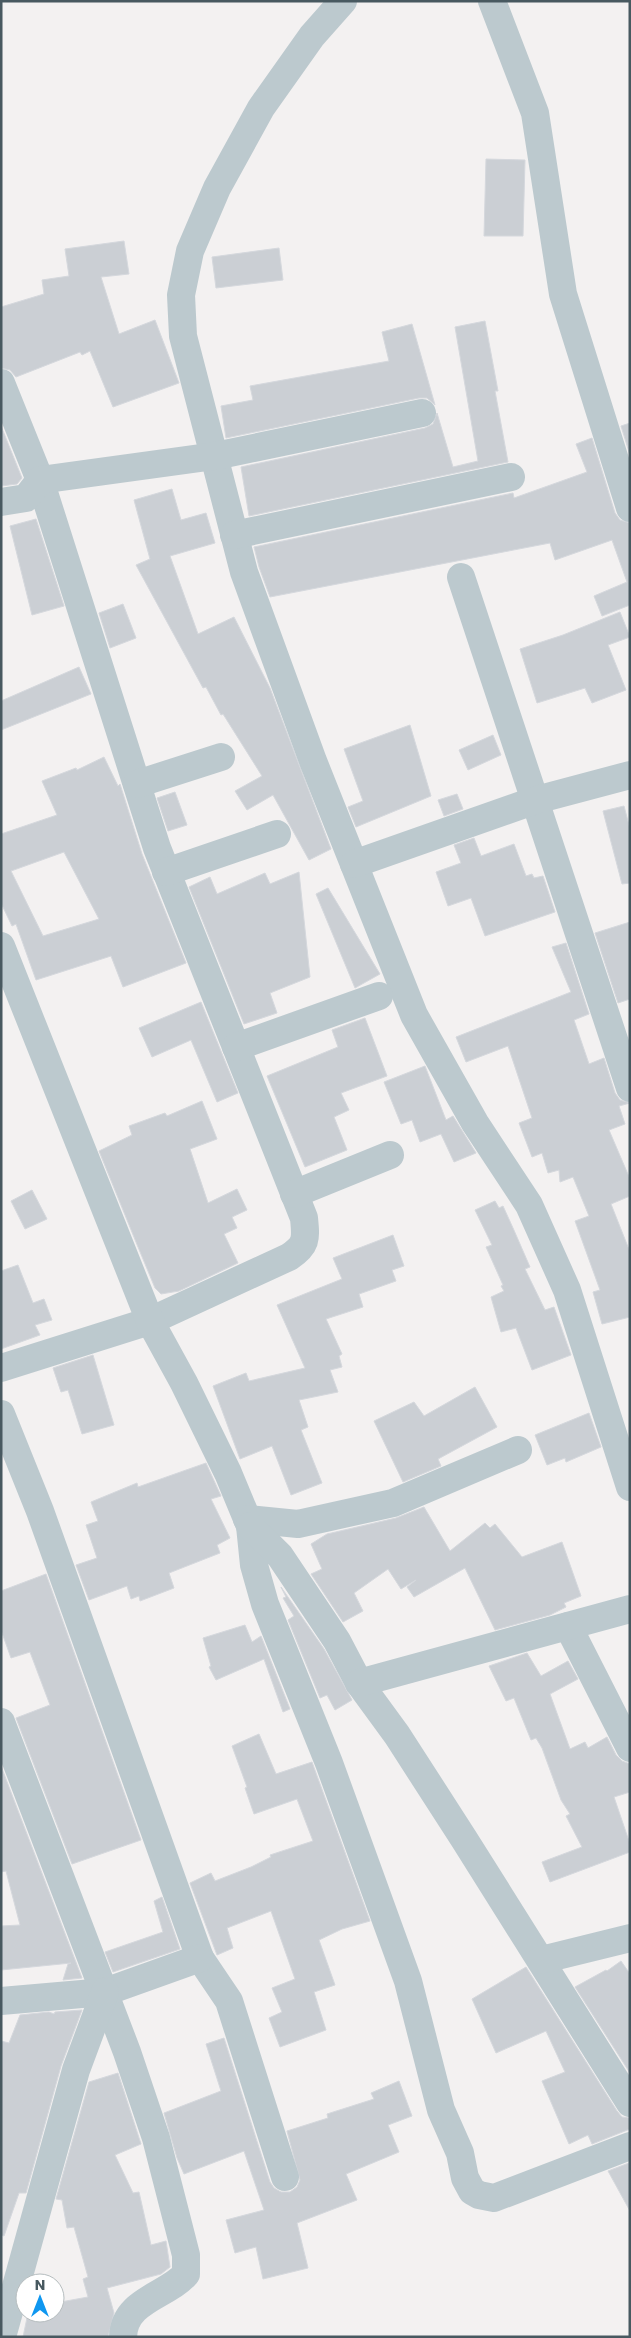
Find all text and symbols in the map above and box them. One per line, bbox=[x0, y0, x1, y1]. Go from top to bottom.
north arrow bbox=[15, 2273, 65, 2323]
text: N bbox=[35, 2275, 45, 2295]

